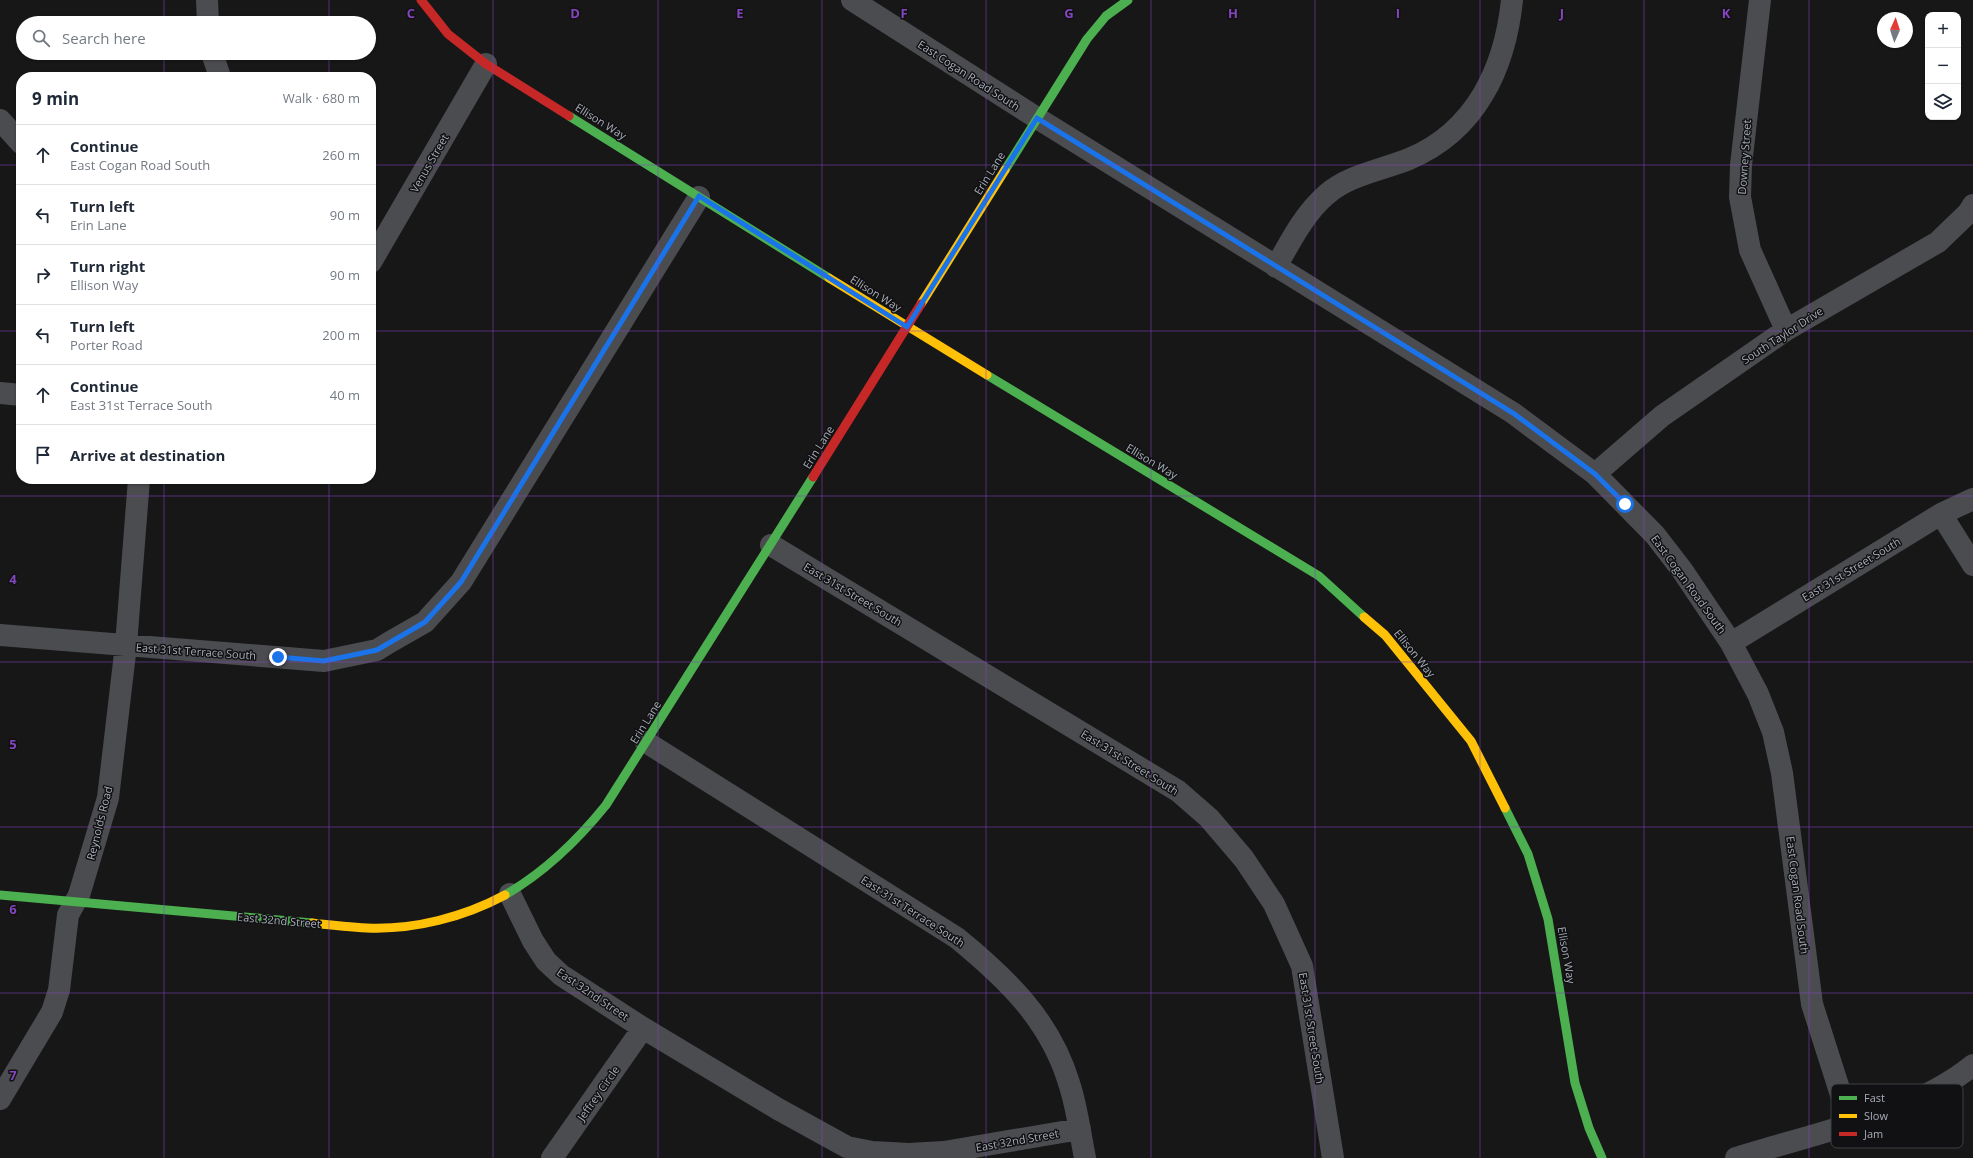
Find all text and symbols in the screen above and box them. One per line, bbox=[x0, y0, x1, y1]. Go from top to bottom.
text: C bbox=[407, 4, 415, 22]
text: D bbox=[570, 4, 580, 22]
text: E bbox=[736, 4, 744, 22]
text: F bbox=[900, 4, 908, 22]
text: G bbox=[1064, 4, 1074, 22]
text: H bbox=[1228, 4, 1238, 22]
text: I bbox=[1396, 4, 1400, 22]
text: J bbox=[1559, 4, 1564, 22]
text: K bbox=[1722, 4, 1731, 22]
north arrow bbox=[1877, 12, 1913, 48]
map controls bbox=[1925, 12, 1961, 120]
button: + bbox=[1925, 12, 1961, 48]
search box bbox=[16, 16, 376, 60]
icon: search bbox=[30, 27, 52, 49]
text: Search here bbox=[62, 28, 146, 48]
street label: East Cogan Road South bbox=[915, 36, 1023, 114]
button: − bbox=[1925, 48, 1961, 84]
button: layers bbox=[1925, 84, 1961, 120]
text: 9 min bbox=[32, 87, 79, 110]
text: Walk · 680 m bbox=[283, 89, 360, 107]
street label: Ellison Way bbox=[573, 99, 630, 143]
street label: Downey Street bbox=[1734, 119, 1754, 195]
street label: Venus Street bbox=[406, 131, 452, 195]
text: Continue bbox=[70, 136, 138, 156]
icon: ahead bbox=[32, 144, 54, 166]
text: 260 m bbox=[322, 146, 360, 164]
street label: Erin Lane bbox=[970, 149, 1008, 197]
text: East Cogan Road South bbox=[70, 156, 210, 174]
text: Turn left bbox=[70, 196, 135, 216]
icon: left bbox=[32, 204, 54, 226]
text: 90 m bbox=[330, 206, 360, 224]
text: Erin Lane bbox=[70, 216, 126, 234]
text: Turn right bbox=[70, 256, 145, 276]
icon: right bbox=[32, 264, 54, 286]
text: 90 m bbox=[330, 266, 360, 284]
street label: Ellison Way bbox=[848, 271, 905, 315]
text: Ellison Way bbox=[70, 276, 138, 294]
street label: South Taylor Drive bbox=[1738, 303, 1826, 367]
text: Turn left bbox=[70, 316, 135, 336]
icon: left bbox=[32, 324, 54, 346]
text: 200 m bbox=[322, 326, 360, 344]
text: Porter Road bbox=[70, 336, 143, 354]
text: Continue bbox=[70, 376, 138, 396]
icon: ahead bbox=[32, 384, 54, 406]
text: 40 m bbox=[330, 386, 360, 404]
text: East 31st Terrace South bbox=[70, 396, 212, 414]
street label: Erin Lane bbox=[799, 423, 837, 471]
street label: Ellison Way bbox=[1123, 440, 1181, 483]
icon: arrive bbox=[32, 444, 54, 466]
text: Arrive at destination bbox=[70, 445, 225, 465]
route start bbox=[1616, 495, 1634, 513]
street label: East Cogan Road South bbox=[1648, 532, 1730, 636]
street label: East 31st Street South bbox=[1799, 534, 1903, 604]
street label: East 31st Street South bbox=[801, 559, 905, 629]
text: 4 bbox=[9, 570, 17, 588]
street label: Ellison Way bbox=[1391, 626, 1439, 681]
street label: East 31st Terrace South bbox=[135, 639, 257, 663]
route end bbox=[269, 648, 287, 666]
street label: Erin Lane bbox=[626, 698, 664, 746]
street label: East 31st Street South bbox=[1078, 726, 1182, 798]
text: 5 bbox=[9, 735, 17, 753]
street label: Reynolds Road bbox=[83, 784, 115, 862]
street label: East Cogan Road South bbox=[1783, 835, 1813, 955]
street label: East 31st Terrace South bbox=[858, 872, 968, 950]
text: 6 bbox=[9, 900, 17, 918]
street label: East 32nd Street bbox=[237, 909, 322, 931]
street label: Ellison Way bbox=[1555, 925, 1579, 985]
street label: East 32nd Street bbox=[554, 964, 632, 1024]
street label: East 31st Street South bbox=[1296, 971, 1328, 1085]
street label: Jeffrey Circle bbox=[573, 1062, 622, 1124]
text: 7 bbox=[9, 1066, 17, 1084]
legend bbox=[1831, 1084, 1963, 1148]
text: Fast bbox=[1864, 1090, 1885, 1105]
text: Slow bbox=[1864, 1108, 1888, 1123]
street label: East 32nd Street bbox=[974, 1125, 1060, 1155]
text: Jam bbox=[1863, 1126, 1883, 1141]

